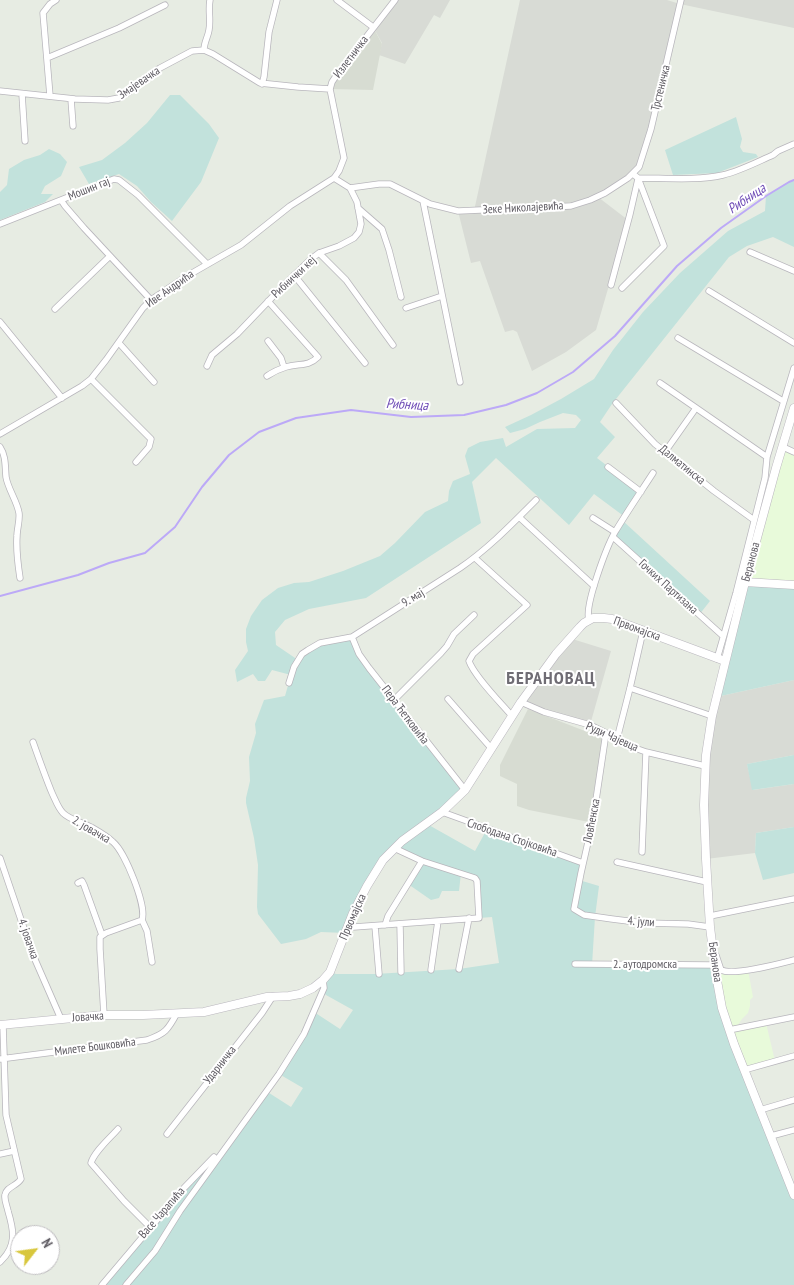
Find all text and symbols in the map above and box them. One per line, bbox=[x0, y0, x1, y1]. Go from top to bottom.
street label: Излетничка bbox=[330, 33, 372, 81]
street label: Трстеничка bbox=[648, 63, 674, 113]
street label: Змајевачка bbox=[115, 64, 163, 102]
street label: Мошин гај bbox=[66, 174, 112, 204]
water label: Рибница bbox=[725, 180, 769, 218]
street label: Зеке Николајевића bbox=[482, 199, 564, 217]
street label: Рибнички кеј bbox=[269, 253, 319, 301]
street label: Иве Андрића bbox=[143, 267, 197, 311]
water label: Рибница bbox=[386, 396, 428, 414]
street label: Далматинска bbox=[656, 442, 708, 488]
street label: Беранова bbox=[739, 541, 763, 583]
street label: Гочких Партизана bbox=[635, 557, 701, 617]
street label: 9. мај bbox=[399, 586, 427, 610]
street label: Првомајска bbox=[612, 614, 662, 644]
district label: БЕРАНОВАЦ bbox=[505, 668, 597, 690]
street label: Пера Ћетковића bbox=[378, 683, 432, 747]
street label: Руди Чајевца bbox=[584, 719, 640, 755]
street label: Ловћенска bbox=[581, 797, 603, 845]
street label: 2. јовачка bbox=[69, 813, 113, 847]
street label: Слободана Стојковића bbox=[465, 816, 559, 860]
street label: Првомајска bbox=[336, 892, 370, 942]
street label: 4. јули bbox=[627, 914, 655, 930]
street label: 4. јовачка bbox=[14, 917, 42, 961]
street label: Беранова bbox=[705, 941, 725, 983]
street label: 2. аутодромска bbox=[613, 958, 677, 972]
street label: Јовачка bbox=[72, 1009, 104, 1025]
street label: Милете Бошковића bbox=[54, 1035, 136, 1059]
street label: Ударничка bbox=[201, 1043, 239, 1087]
street label: Васе Чарапића bbox=[136, 1184, 188, 1242]
north arrow bbox=[10, 1225, 60, 1275]
text: N bbox=[37, 1235, 57, 1251]

